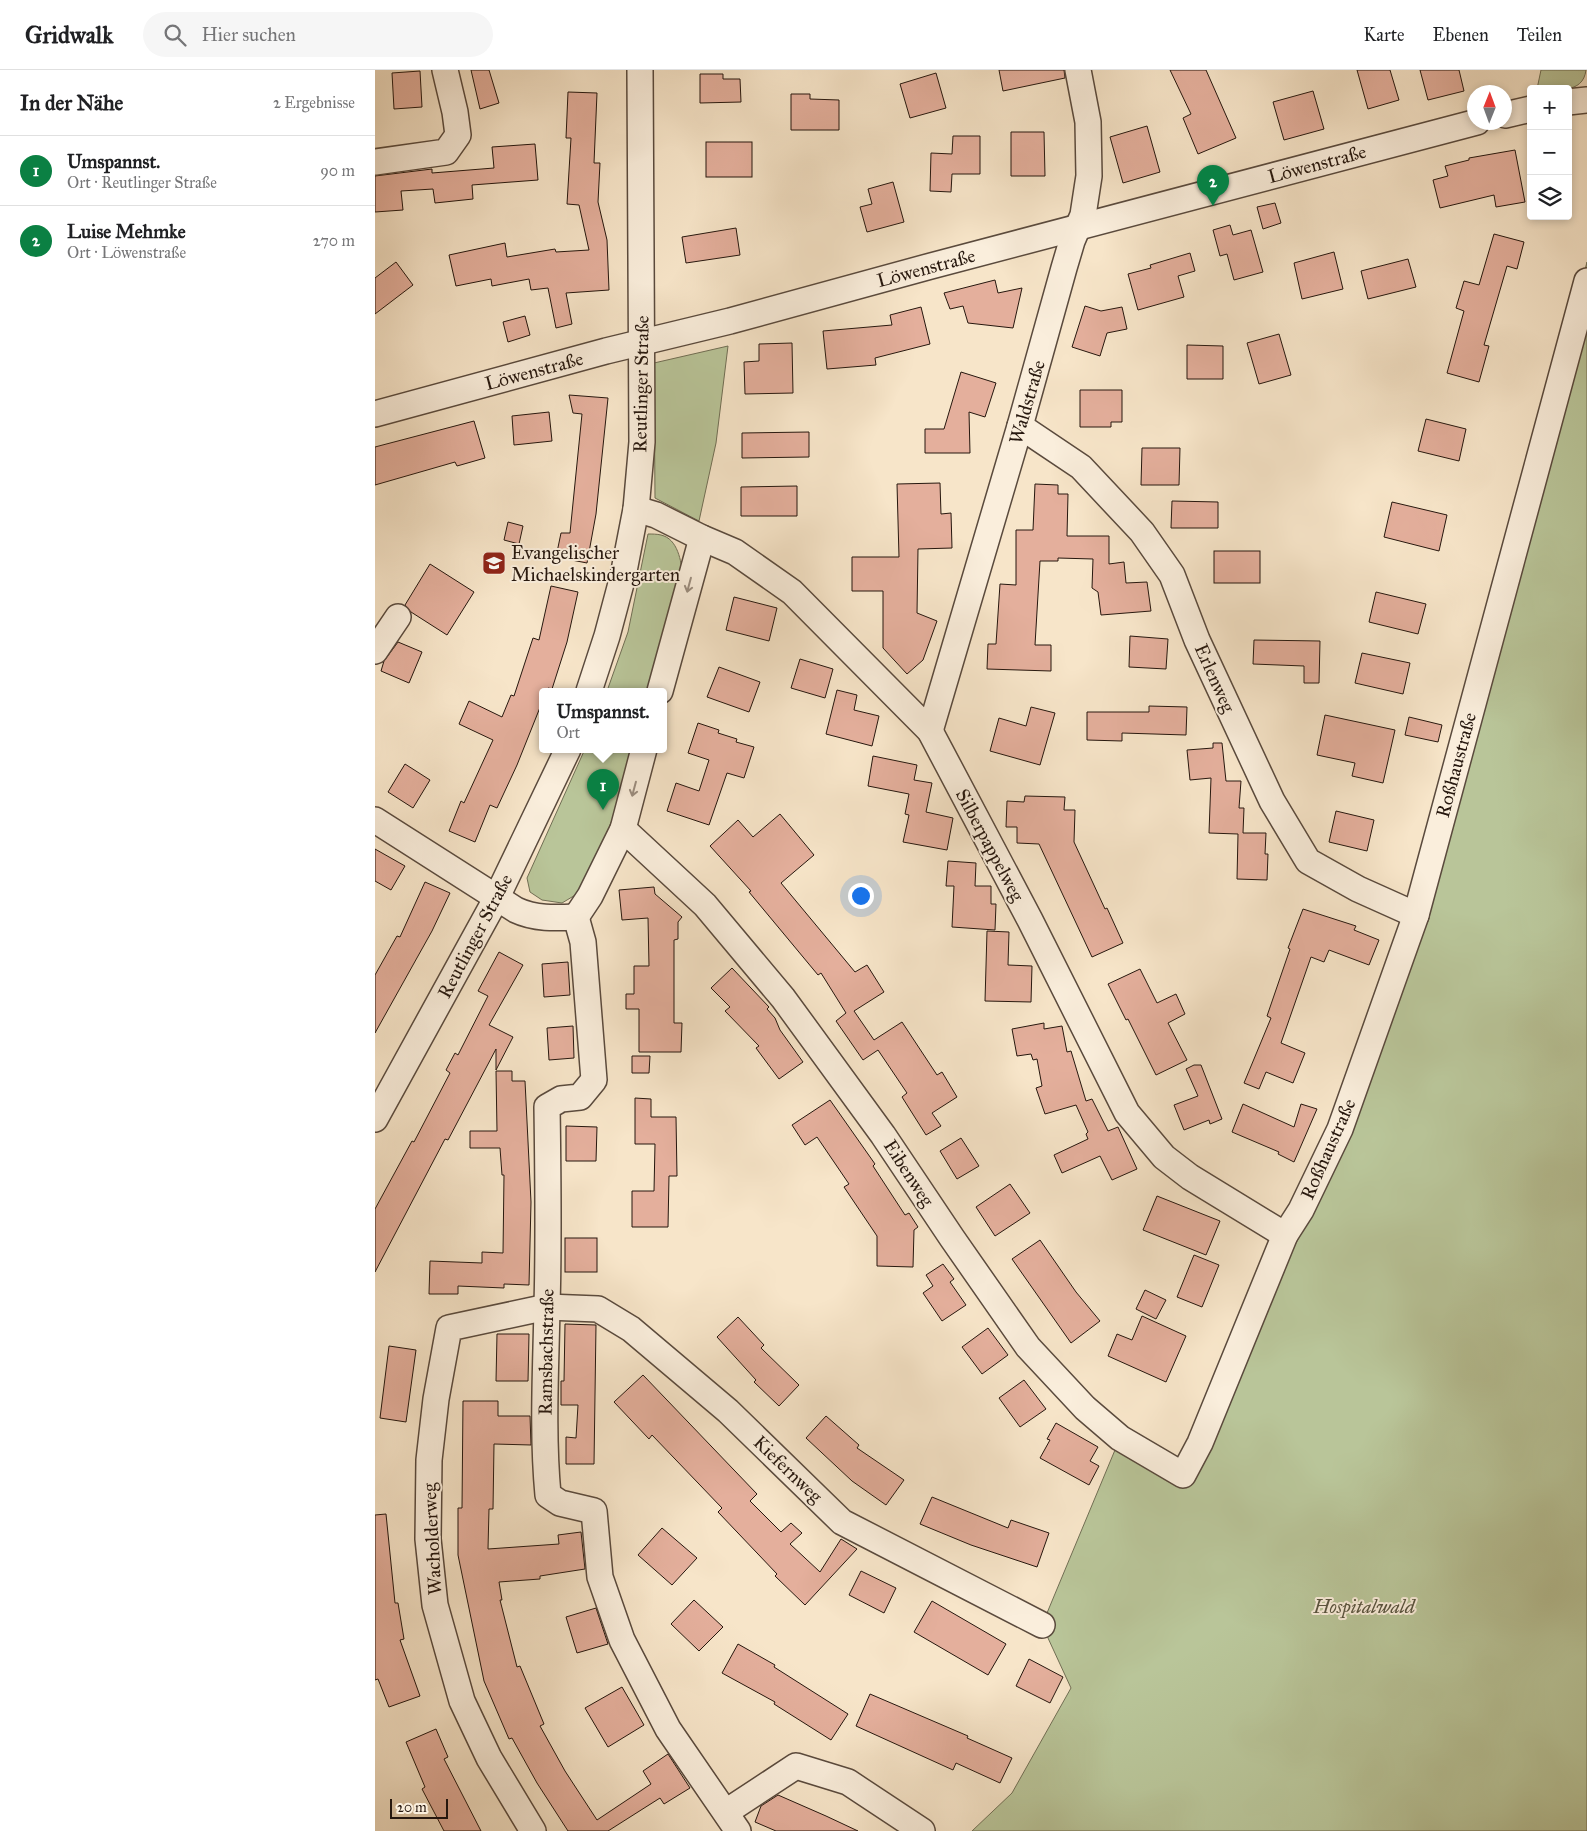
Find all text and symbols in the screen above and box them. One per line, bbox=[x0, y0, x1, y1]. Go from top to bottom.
search box bbox=[143, 12, 493, 57]
text: Gridwalk bbox=[25, 20, 113, 50]
icon: search bbox=[161, 21, 189, 49]
text: Hier suchen bbox=[201, 23, 296, 46]
text: Karte bbox=[1364, 24, 1405, 46]
text: Ebenen bbox=[1433, 24, 1489, 46]
text: Teilen bbox=[1517, 24, 1562, 46]
north arrow bbox=[1467, 85, 1512, 130]
map controls bbox=[1527, 85, 1572, 220]
button: + bbox=[1527, 85, 1572, 130]
text: In der Nähe bbox=[20, 90, 123, 116]
text: 2 Ergebnisse bbox=[273, 93, 355, 112]
button: − bbox=[1527, 130, 1572, 175]
street label: Löwenstraße bbox=[1265, 140, 1369, 188]
text: Umspannst. bbox=[67, 150, 160, 173]
text: 1 bbox=[33, 161, 39, 180]
text: 90 m bbox=[320, 161, 355, 180]
pin: 2 bbox=[1197, 165, 1229, 206]
text: Ort · Reutlinger Straße bbox=[67, 173, 217, 192]
button: layers bbox=[1527, 175, 1572, 220]
text: Luise Mehmke bbox=[67, 220, 186, 243]
text: 2 bbox=[32, 231, 40, 250]
text: 270 m bbox=[313, 231, 355, 250]
text: Ort · Löwenstraße bbox=[67, 243, 186, 262]
street label: Löwenstraße bbox=[874, 244, 978, 292]
street label: Reutlinger Straße bbox=[628, 315, 655, 453]
street label: Löwenstraße bbox=[482, 347, 586, 395]
street label: Waldstraße bbox=[1004, 357, 1050, 447]
place label: Evangelischer Michaelskindergarten bbox=[511, 541, 680, 587]
school or university icon: Evangelischer Michaelskindergarten bbox=[481, 550, 507, 576]
one-way arrow bbox=[684, 577, 693, 593]
street label: Erlenweg bbox=[1189, 640, 1240, 716]
popup bbox=[539, 688, 667, 753]
text: Umspannst. bbox=[556, 700, 650, 723]
street label: Roßhaustraße bbox=[1431, 710, 1481, 820]
text: Ort bbox=[556, 723, 580, 742]
pin: 1 bbox=[587, 769, 619, 810]
one-way arrow bbox=[628, 780, 638, 796]
street label: Silberpappelweg bbox=[950, 785, 1029, 906]
street label: Reutlinger Straße bbox=[433, 870, 518, 1002]
your location bbox=[848, 883, 874, 909]
street label: Roßhaustraße bbox=[1296, 1095, 1360, 1203]
street label: Eibenweg bbox=[878, 1135, 939, 1211]
street label: Ramsbachstraße bbox=[533, 1288, 559, 1416]
street label: Kiefernweg bbox=[748, 1431, 827, 1508]
street label: Wacholderweg bbox=[418, 1482, 447, 1596]
park label: Hospitalwald bbox=[1312, 1595, 1416, 1619]
scale bar bbox=[390, 1796, 447, 1819]
text: 20 m bbox=[397, 1799, 427, 1816]

